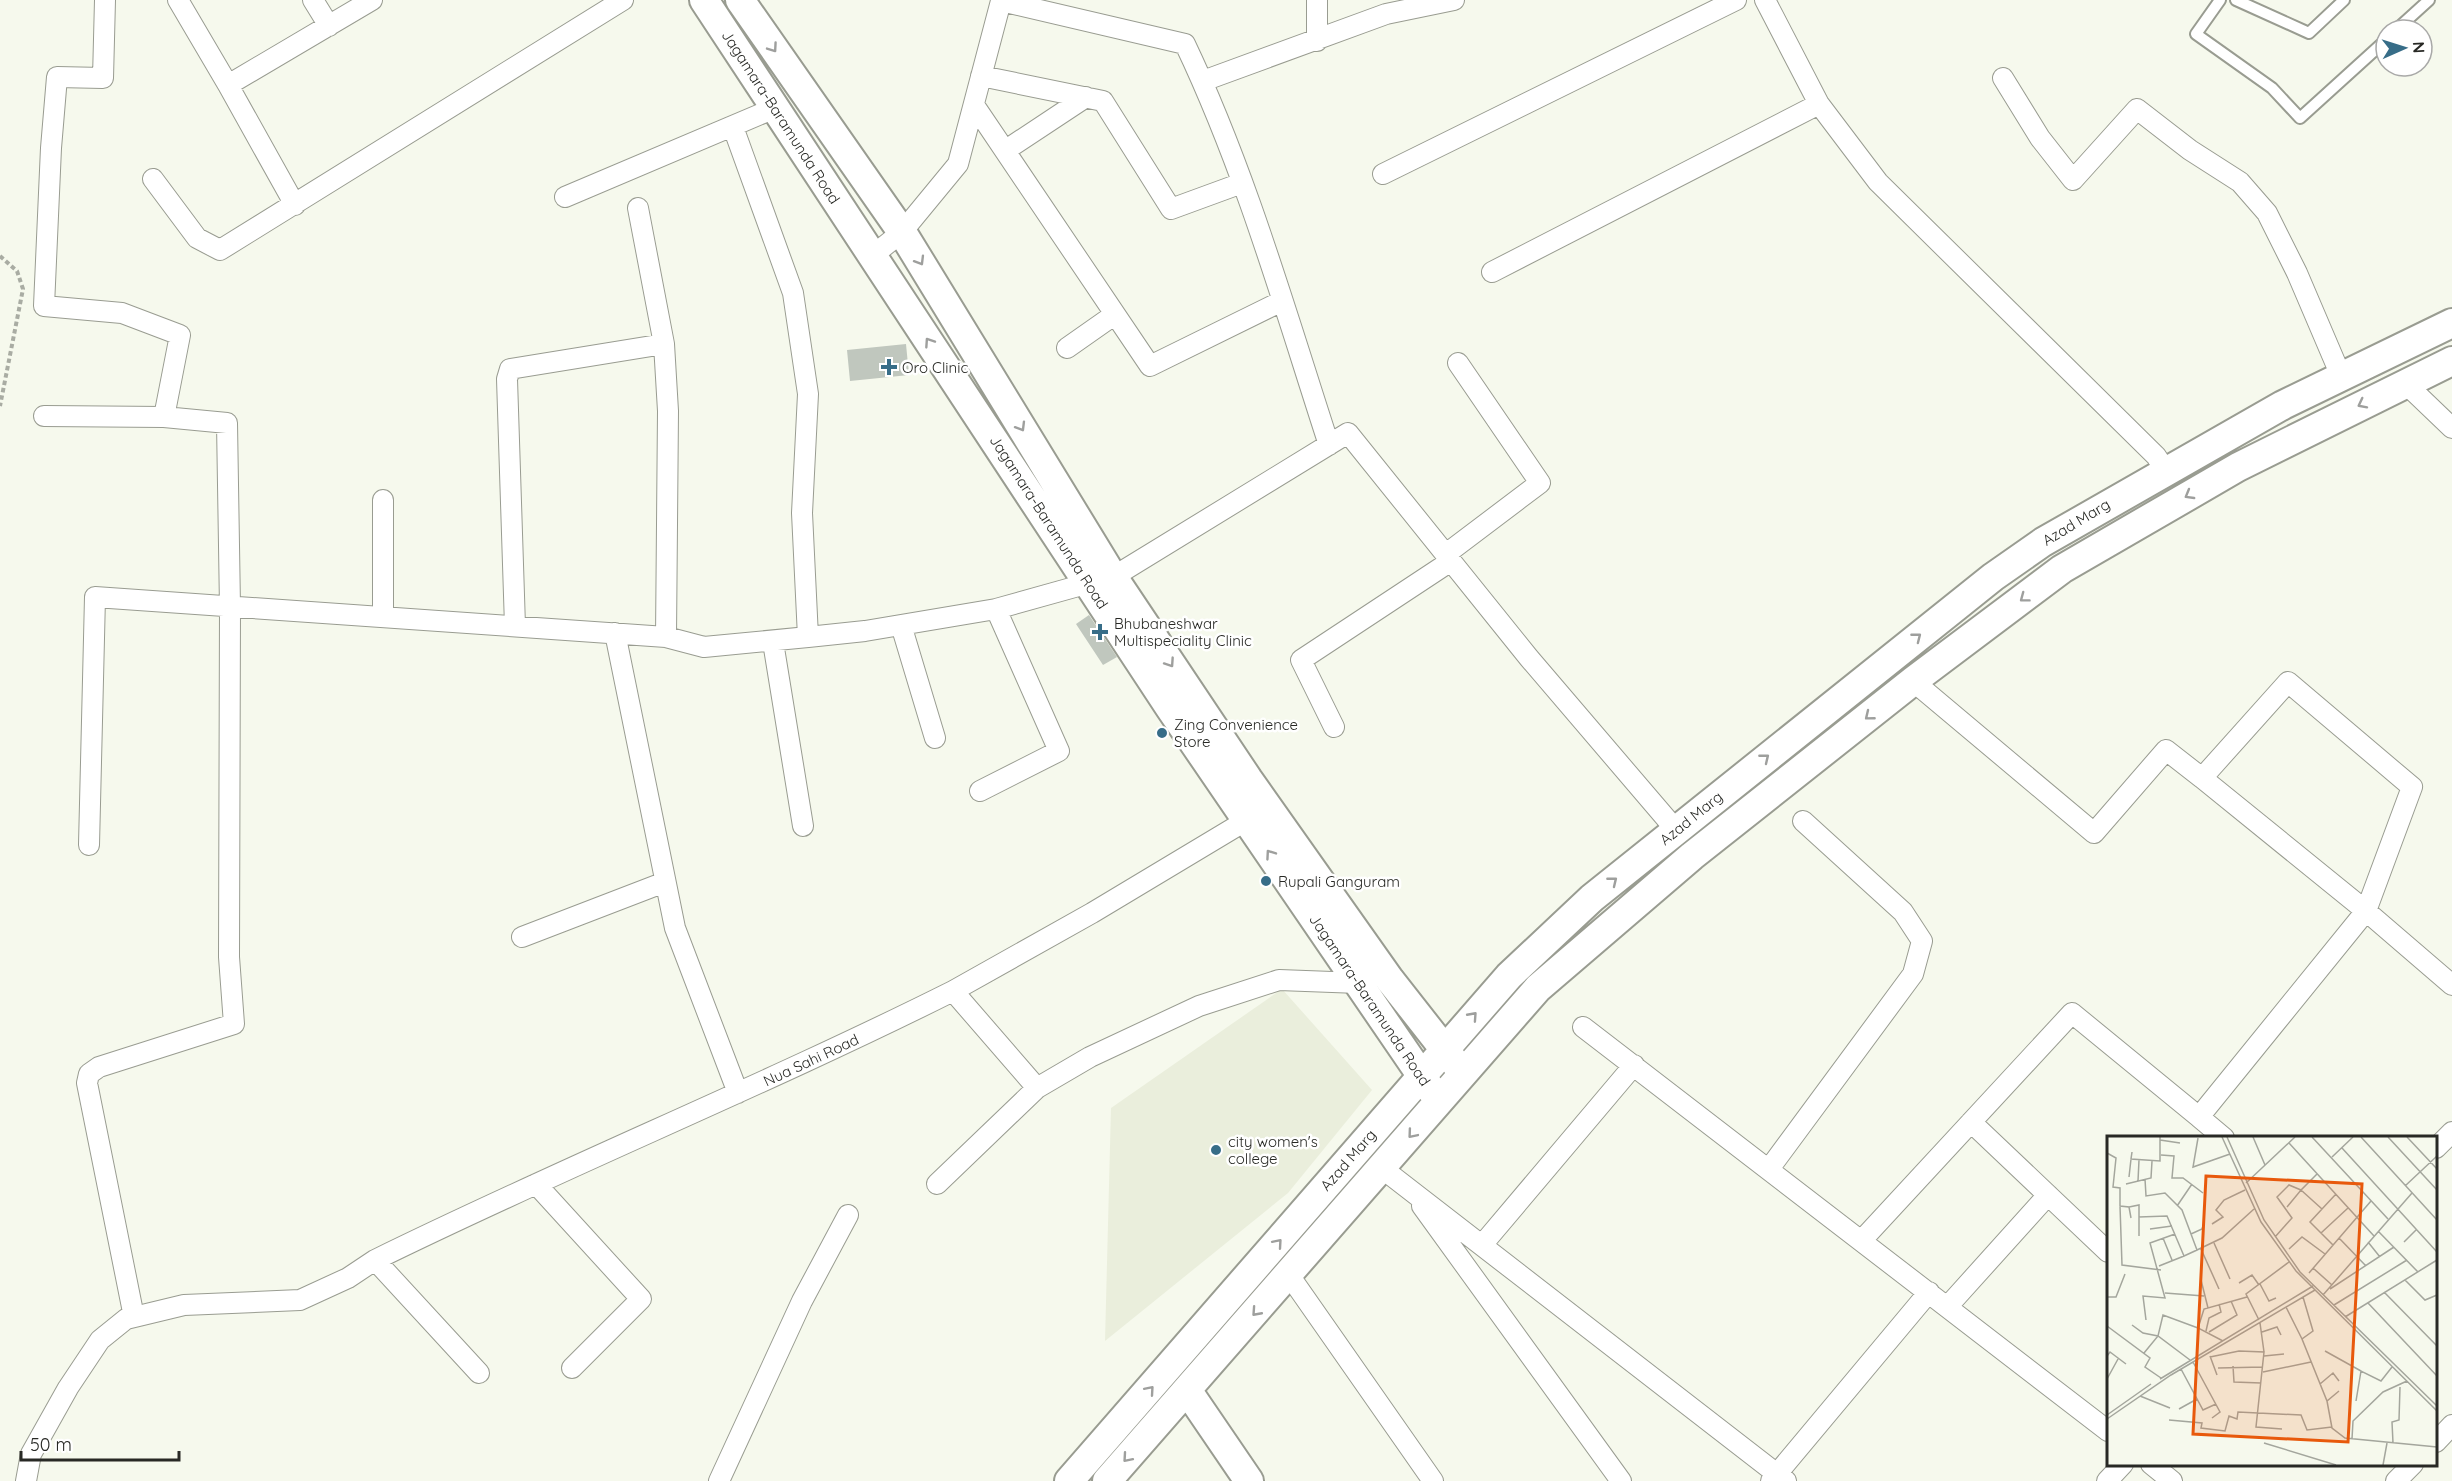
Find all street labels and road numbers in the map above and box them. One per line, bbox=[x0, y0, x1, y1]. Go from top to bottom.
street label: Jagamara-Baramunda Road bbox=[718, 27, 844, 207]
street label: Jagamara-Baramunda Road bbox=[986, 432, 1112, 612]
street label: Azad Marg bbox=[2039, 494, 2113, 550]
street label: Azad Marg bbox=[1656, 787, 1726, 849]
street label: Jagamara-Baramunda Road bbox=[1305, 910, 1435, 1090]
street label: Nua Sahi Road bbox=[760, 1030, 862, 1090]
street label: Azad Marg bbox=[1316, 1125, 1380, 1195]

